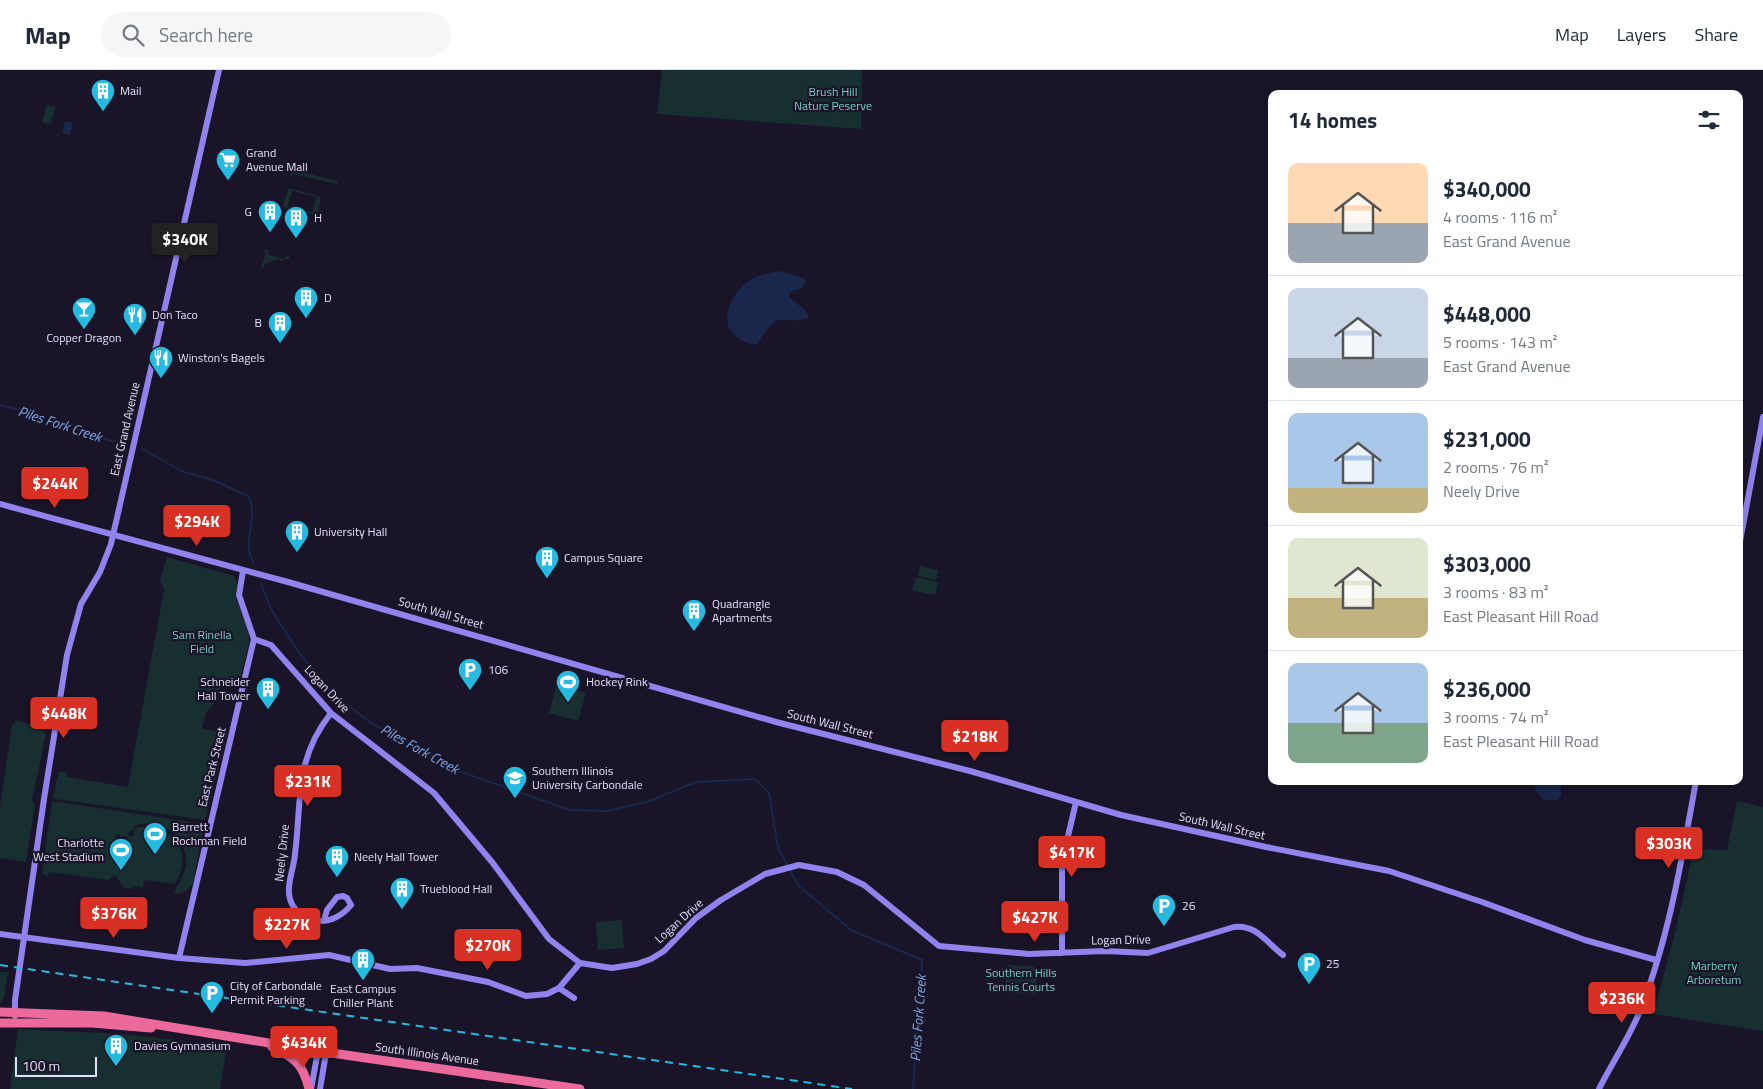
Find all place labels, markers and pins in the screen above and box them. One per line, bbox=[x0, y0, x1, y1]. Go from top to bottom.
building icon: Mail bbox=[90, 78, 116, 112]
place label: Mail bbox=[120, 81, 142, 100]
place label: Grand Avenue Mall bbox=[246, 143, 308, 176]
supermarket icon: Grand Avenue Mall bbox=[215, 147, 241, 181]
building icon: G bbox=[257, 199, 283, 233]
place label: G bbox=[245, 202, 252, 221]
building icon: H bbox=[283, 205, 309, 239]
place label: H bbox=[314, 208, 322, 227]
pin: $340K bbox=[150, 222, 220, 265]
building icon: D bbox=[293, 285, 319, 319]
place label: D bbox=[324, 288, 332, 307]
bar icon: Copper Dragon bbox=[71, 296, 97, 330]
restaurant icon: Don Taco bbox=[122, 302, 148, 336]
place label: Don Taco bbox=[152, 305, 198, 324]
building icon: B bbox=[267, 310, 293, 344]
place label: B bbox=[255, 313, 262, 332]
place label: Copper Dragon bbox=[46, 328, 122, 347]
restaurant icon: Winston's Bagels bbox=[148, 345, 174, 379]
place label: Winston's Bagels bbox=[178, 348, 265, 367]
pin: $244K bbox=[20, 466, 90, 509]
pin: $294K bbox=[162, 504, 232, 547]
building icon: University Hall bbox=[284, 519, 310, 553]
place label: University Hall bbox=[314, 522, 387, 541]
building icon: Campus Square bbox=[534, 545, 560, 579]
place label: Campus Square bbox=[564, 548, 643, 567]
place label: Quadrangle Apartments bbox=[712, 594, 773, 627]
building icon: Quadrangle Apartments bbox=[681, 598, 707, 632]
parking icon: 106 bbox=[457, 657, 483, 691]
place label: 106 bbox=[488, 660, 508, 679]
sports icon: Hockey Rink bbox=[555, 669, 581, 703]
place label: Schneider Hall Tower bbox=[197, 672, 250, 705]
place label: Hockey Rink bbox=[586, 672, 648, 691]
building icon: Schneider Hall Tower bbox=[255, 676, 281, 710]
pin: $448K bbox=[29, 696, 99, 739]
pin: $218K bbox=[940, 720, 1010, 762]
place label: Southern Illinois University Carbondale bbox=[532, 761, 643, 794]
pin: $231K bbox=[273, 764, 343, 807]
school or university icon: Southern Illinois University Carbondale bbox=[502, 765, 528, 799]
place label: Barrett Rochman Field bbox=[172, 817, 247, 850]
sports icon: Barrett Rochman Field bbox=[142, 821, 168, 855]
pin: $303K bbox=[1634, 826, 1704, 869]
place label: Charlotte West Stadium bbox=[33, 833, 104, 866]
pin: $417K bbox=[1037, 836, 1107, 878]
sports icon: Charlotte West Stadium bbox=[108, 837, 134, 871]
building icon: Neely Hall Tower bbox=[324, 844, 350, 878]
place label: Neely Hall Tower bbox=[354, 847, 438, 866]
building icon: Trueblood Hall bbox=[389, 876, 415, 910]
place label: Trueblood Hall bbox=[420, 879, 492, 898]
parking icon: 26 bbox=[1151, 893, 1177, 927]
pin: $376K bbox=[79, 896, 149, 939]
place label: 26 bbox=[1182, 896, 1196, 915]
pin: $427K bbox=[1000, 900, 1070, 943]
pin: $227K bbox=[252, 908, 322, 950]
pin: $270K bbox=[453, 928, 523, 971]
building icon: East Campus Chiller Plant bbox=[350, 947, 376, 981]
parking icon: 25 bbox=[1296, 951, 1322, 985]
place label: 25 bbox=[1326, 954, 1340, 973]
place label: City of Carbondale Permit Parking bbox=[230, 976, 322, 1009]
place label: East Campus Chiller Plant bbox=[330, 979, 396, 1012]
parking icon: City of Carbondale Permit Parking bbox=[199, 980, 225, 1014]
pin: $236K bbox=[1587, 982, 1657, 1024]
pin: $434K bbox=[269, 1026, 339, 1068]
building icon: Davies Gymnasium bbox=[103, 1033, 129, 1067]
place label: Davies Gymnasium bbox=[134, 1036, 231, 1055]

